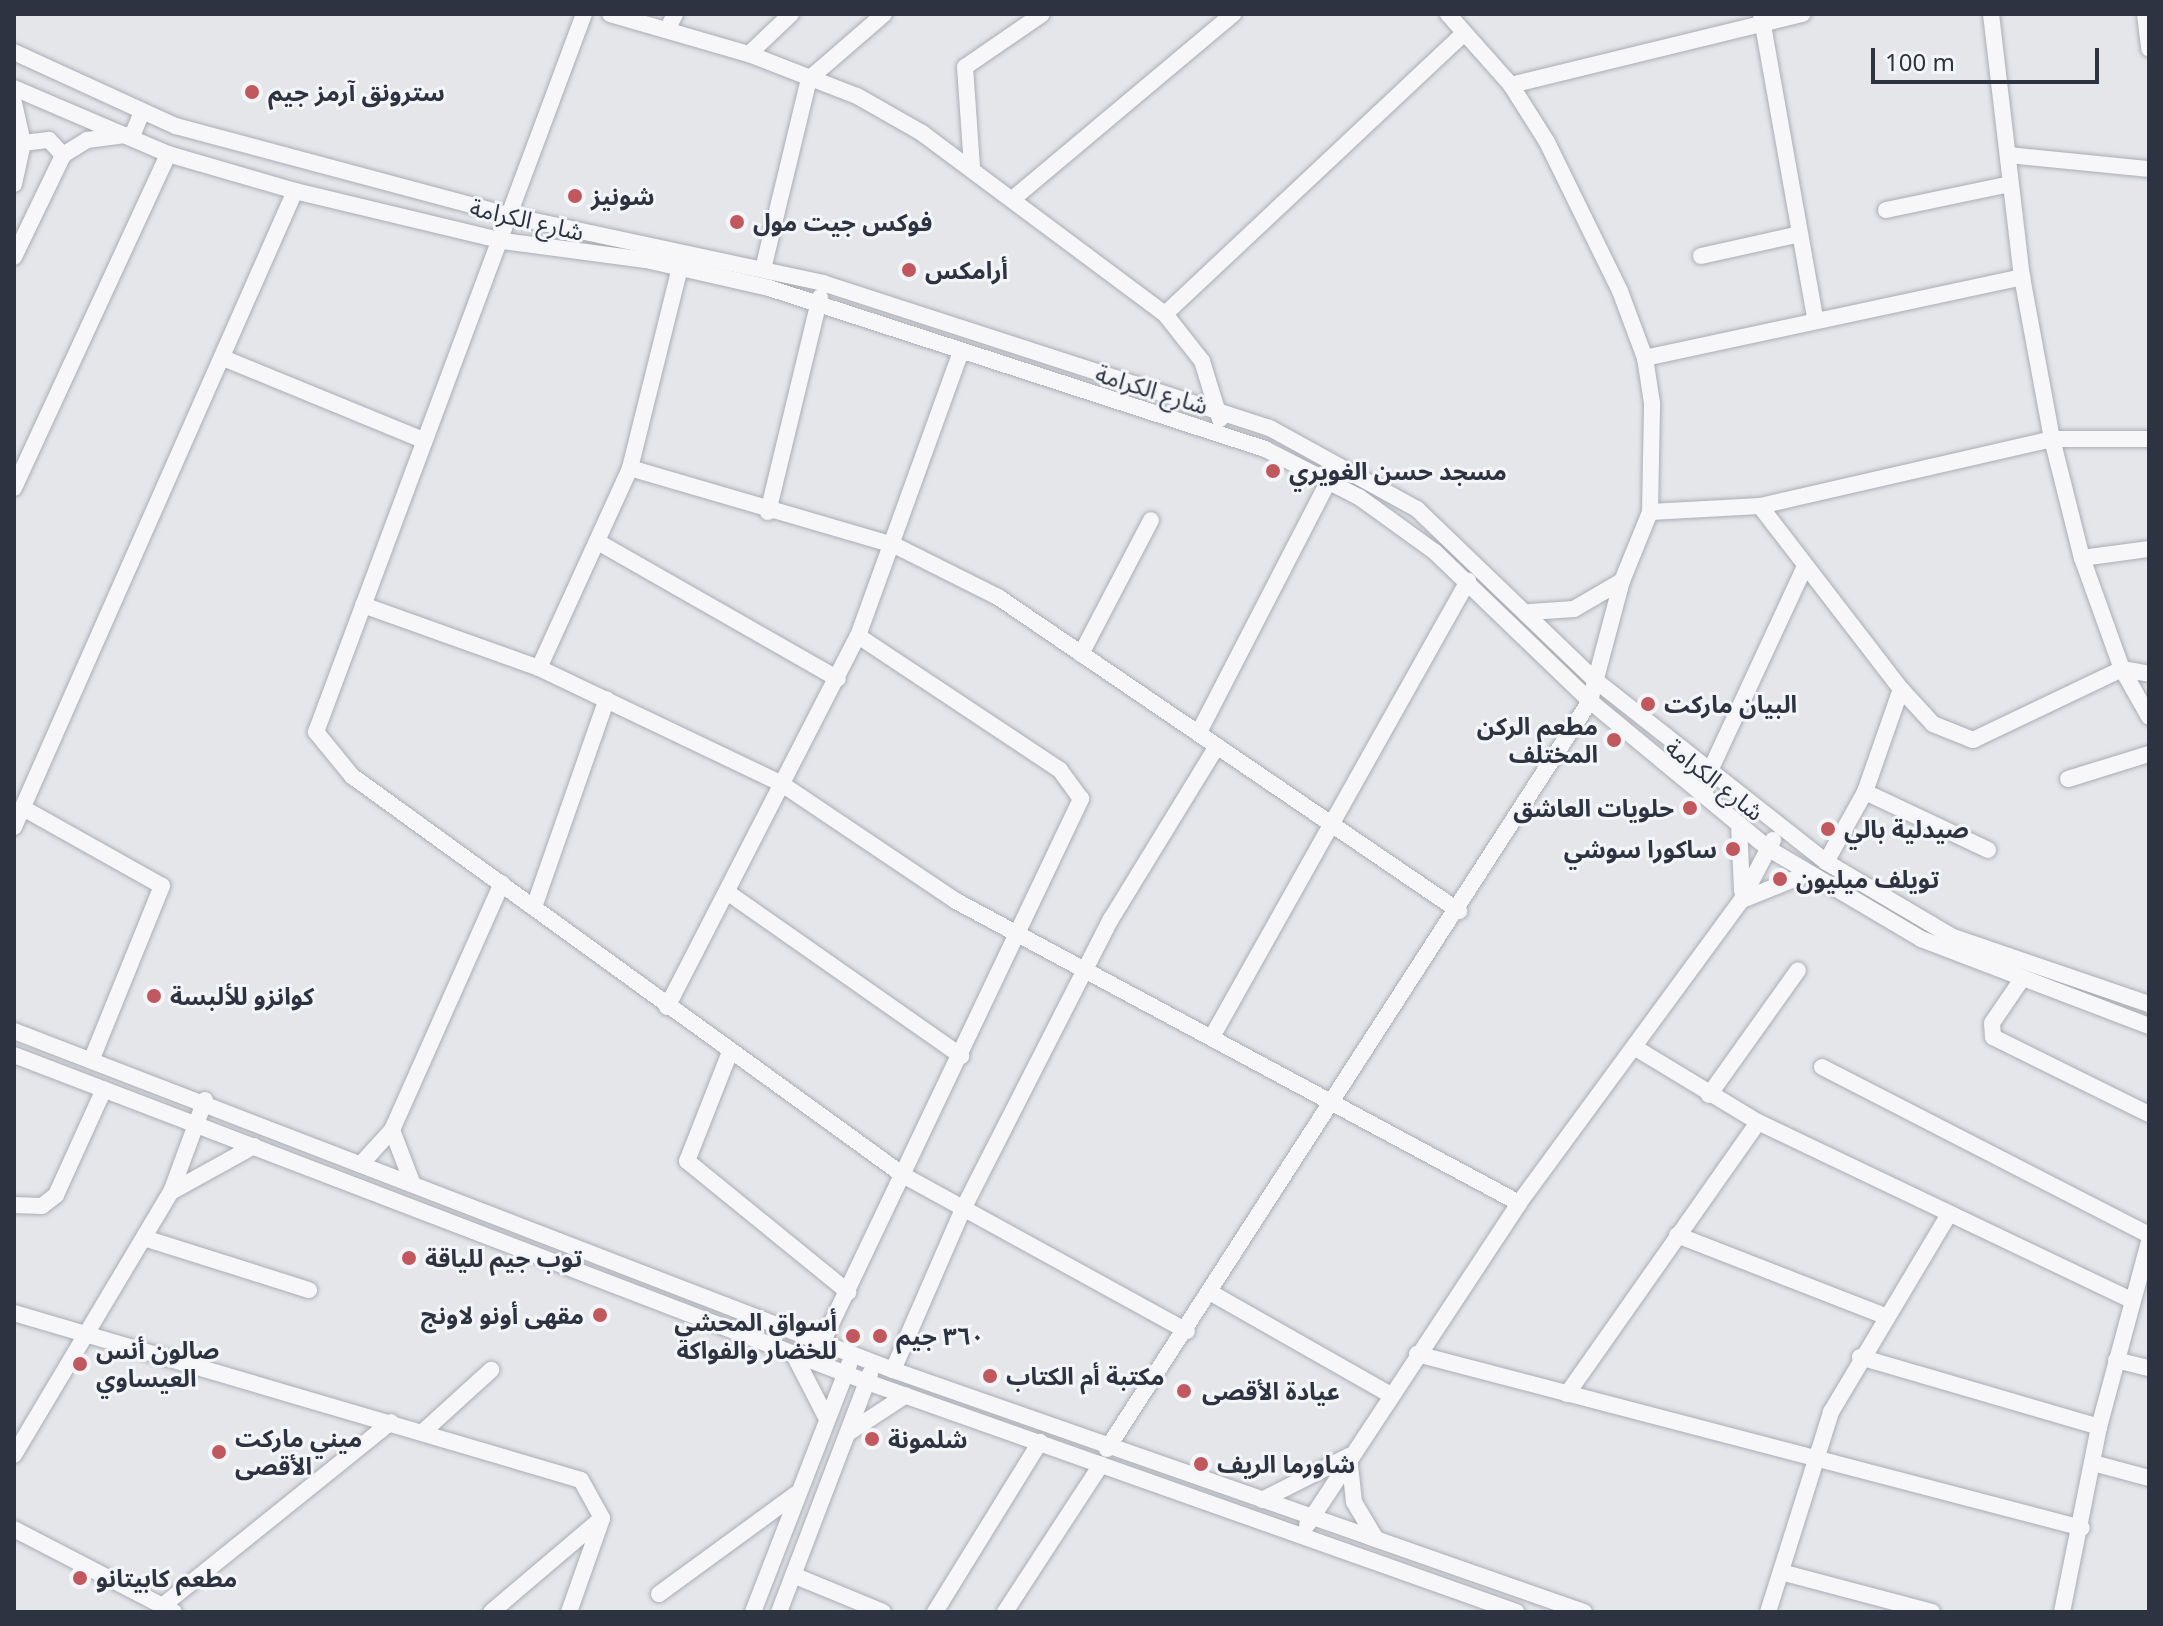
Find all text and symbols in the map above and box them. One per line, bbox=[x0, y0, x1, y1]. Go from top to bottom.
scale bar bbox=[1875, 32, 2103, 82]
text: 100 m bbox=[1885, 45, 1955, 78]
place label: سترونق آرمز جيم bbox=[268, 78, 445, 106]
marker: سترونق آرمز جيم bbox=[243, 83, 261, 101]
place label: شونيز bbox=[591, 182, 655, 210]
marker: شونيز bbox=[566, 187, 584, 205]
street label: شارع الكرامة bbox=[467, 192, 587, 246]
place label: فوكس جيت مول bbox=[753, 208, 932, 236]
marker: فوكس جيت مول bbox=[728, 213, 746, 231]
place label: أرامكس bbox=[925, 256, 1008, 284]
marker: أرامكس bbox=[900, 261, 918, 279]
street label: شارع الكرامة bbox=[1092, 358, 1212, 420]
place label: مسجد حسن الغويري bbox=[1289, 457, 1507, 485]
marker: مسجد حسن الغويري bbox=[1264, 462, 1282, 480]
place label: البيان ماركت bbox=[1664, 690, 1797, 718]
marker: البيان ماركت bbox=[1639, 695, 1657, 713]
place label: مطعم الركن المختلف bbox=[1477, 712, 1598, 768]
marker: مطعم الركن المختلف bbox=[1605, 731, 1623, 749]
street label: شارع الكرامة bbox=[1660, 732, 1770, 826]
place label: حلويات العاشق bbox=[1513, 794, 1674, 822]
marker: حلويات العاشق bbox=[1681, 799, 1699, 817]
place label: صيدلية بالي bbox=[1844, 815, 1969, 843]
marker: صيدلية بالي bbox=[1819, 820, 1837, 838]
place label: ساكورا سوشي bbox=[1564, 835, 1717, 863]
marker: ساكورا سوشي bbox=[1724, 840, 1742, 858]
place label: تويلف ميليون bbox=[1796, 865, 1939, 893]
marker: تويلف ميليون bbox=[1771, 870, 1789, 888]
place label: كوانزو للألبسة bbox=[170, 982, 314, 1010]
marker: كوانزو للألبسة bbox=[145, 987, 163, 1005]
place label: توب جيم للياقة bbox=[425, 1244, 582, 1272]
marker: توب جيم للياقة bbox=[400, 1249, 418, 1267]
place label: مقهى أونو لاونج bbox=[421, 1301, 584, 1329]
marker: مقهى أونو لاونج bbox=[591, 1306, 609, 1324]
place label: أسواق المحشي للخضار والفواكه bbox=[674, 1308, 837, 1364]
place label: ٣٦٠ جيم bbox=[896, 1322, 984, 1350]
marker: أسواق المحشي للخضار والفواكه bbox=[844, 1327, 862, 1345]
marker: ٣٦٠ جيم bbox=[871, 1327, 889, 1345]
place label: صالون أنس العيساوي bbox=[96, 1336, 219, 1392]
marker: صالون أنس العيساوي bbox=[71, 1355, 89, 1373]
place label: مكتبة أم الكتاب bbox=[1006, 1362, 1165, 1390]
marker: مكتبة أم الكتاب bbox=[981, 1367, 999, 1385]
place label: عيادة الأقصى bbox=[1202, 1377, 1340, 1405]
marker: عيادة الأقصى bbox=[1173, 1380, 1195, 1402]
place label: ميني ماركت الأقصى bbox=[235, 1424, 362, 1480]
place label: شلمونة bbox=[888, 1425, 968, 1453]
marker: شلمونة bbox=[863, 1430, 881, 1448]
marker: ميني ماركت الأقصى bbox=[210, 1443, 228, 1461]
place label: شاورما الريف bbox=[1217, 1450, 1355, 1478]
marker: شاورما الريف bbox=[1192, 1455, 1210, 1473]
place label: مطعم كابيتانو bbox=[96, 1564, 237, 1592]
marker: مطعم كابيتانو bbox=[71, 1569, 89, 1587]

